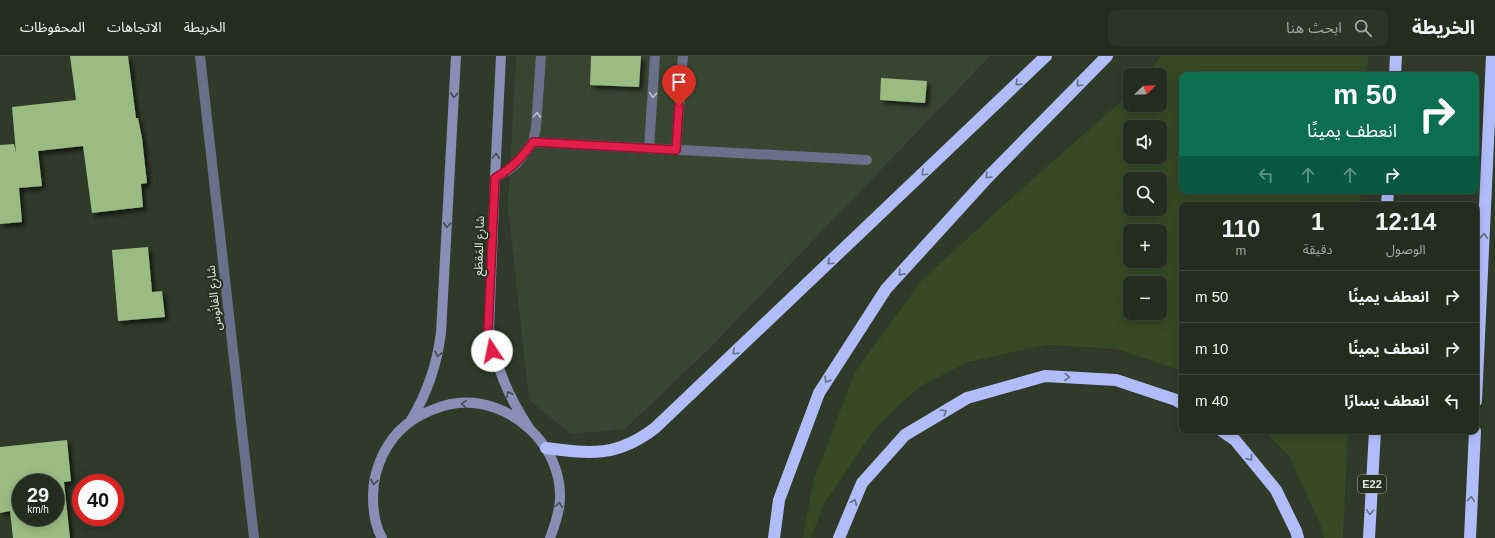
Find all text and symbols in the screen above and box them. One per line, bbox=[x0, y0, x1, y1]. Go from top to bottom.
search box bbox=[1108, 10, 1388, 46]
icon: search bbox=[1352, 17, 1374, 39]
text: الخريطة bbox=[1412, 17, 1475, 38]
text: المحفوظات bbox=[20, 19, 85, 35]
text: الاتجاهات bbox=[107, 19, 162, 35]
text: الخريطة bbox=[184, 19, 226, 35]
text: ابحث هنا bbox=[1286, 19, 1342, 36]
pin bbox=[662, 65, 696, 106]
north arrow bbox=[1123, 68, 1167, 112]
map controls bbox=[1123, 68, 1167, 320]
icon: arrive bbox=[668, 71, 690, 93]
one-way arrow bbox=[1015, 78, 1023, 86]
one-way arrow bbox=[1077, 79, 1084, 87]
text: 50 m bbox=[1333, 79, 1397, 110]
icon: right bbox=[1411, 88, 1463, 140]
one-way arrow bbox=[450, 92, 458, 98]
one-way arrow bbox=[648, 92, 657, 98]
one-way arrow bbox=[533, 112, 542, 118]
button: sound bbox=[1123, 120, 1167, 164]
text: انعطف يمينًا bbox=[1307, 121, 1397, 141]
one-way arrow bbox=[491, 153, 500, 159]
icon: left bbox=[1255, 164, 1277, 186]
icon: ahead bbox=[1297, 164, 1319, 186]
icon: ahead bbox=[1339, 164, 1361, 186]
icon: right bbox=[1381, 164, 1403, 186]
one-way arrow bbox=[921, 168, 929, 176]
one-way arrow bbox=[985, 171, 993, 179]
button: search bbox=[1123, 172, 1167, 216]
text: 1 bbox=[1311, 208, 1324, 235]
text: 12:14 bbox=[1375, 208, 1436, 235]
text: 110 bbox=[1222, 215, 1260, 242]
street label: شارع المَقطَع bbox=[471, 216, 489, 277]
one-way arrow bbox=[442, 222, 451, 228]
button: + bbox=[1123, 224, 1167, 268]
one-way arrow bbox=[1479, 233, 1488, 239]
text: دقيقة bbox=[1303, 242, 1332, 257]
text: الوصول bbox=[1386, 242, 1426, 257]
text: m bbox=[1236, 243, 1246, 258]
one-way arrow bbox=[827, 257, 835, 265]
street label: شارع الفانُوس bbox=[203, 264, 226, 331]
one-way arrow bbox=[898, 268, 906, 276]
button: − bbox=[1123, 276, 1167, 320]
icon: right bbox=[1441, 286, 1463, 308]
text: 50 m bbox=[1195, 288, 1228, 305]
text: انعطف يمينًا bbox=[1348, 288, 1429, 305]
position arrow bbox=[471, 330, 513, 372]
icon: right bbox=[1441, 338, 1463, 360]
text: 10 m bbox=[1195, 340, 1228, 357]
text: انعطف يمينًا bbox=[1348, 340, 1429, 357]
one-way arrow bbox=[732, 347, 740, 355]
one-way arrow bbox=[434, 351, 442, 357]
one-way arrow bbox=[1064, 373, 1070, 381]
one-way arrow bbox=[825, 375, 832, 382]
icon: left bbox=[1441, 390, 1463, 412]
one-way arrow bbox=[507, 391, 514, 399]
text: 40 m bbox=[1195, 392, 1228, 409]
text: انعطف يسارًا bbox=[1344, 392, 1429, 409]
one-way arrow bbox=[461, 399, 467, 408]
one-way arrow bbox=[940, 409, 947, 417]
one-way arrow bbox=[1245, 453, 1252, 460]
speed limit sign: 40 bbox=[72, 474, 124, 526]
road number: E22 bbox=[1358, 475, 1386, 493]
one-way arrow bbox=[370, 479, 379, 485]
text: 29 bbox=[27, 484, 49, 506]
one-way arrow bbox=[1467, 496, 1476, 502]
one-way arrow bbox=[849, 499, 857, 507]
one-way arrow bbox=[554, 502, 563, 508]
text: km/h bbox=[27, 504, 49, 515]
one-way arrow bbox=[1366, 509, 1375, 515]

